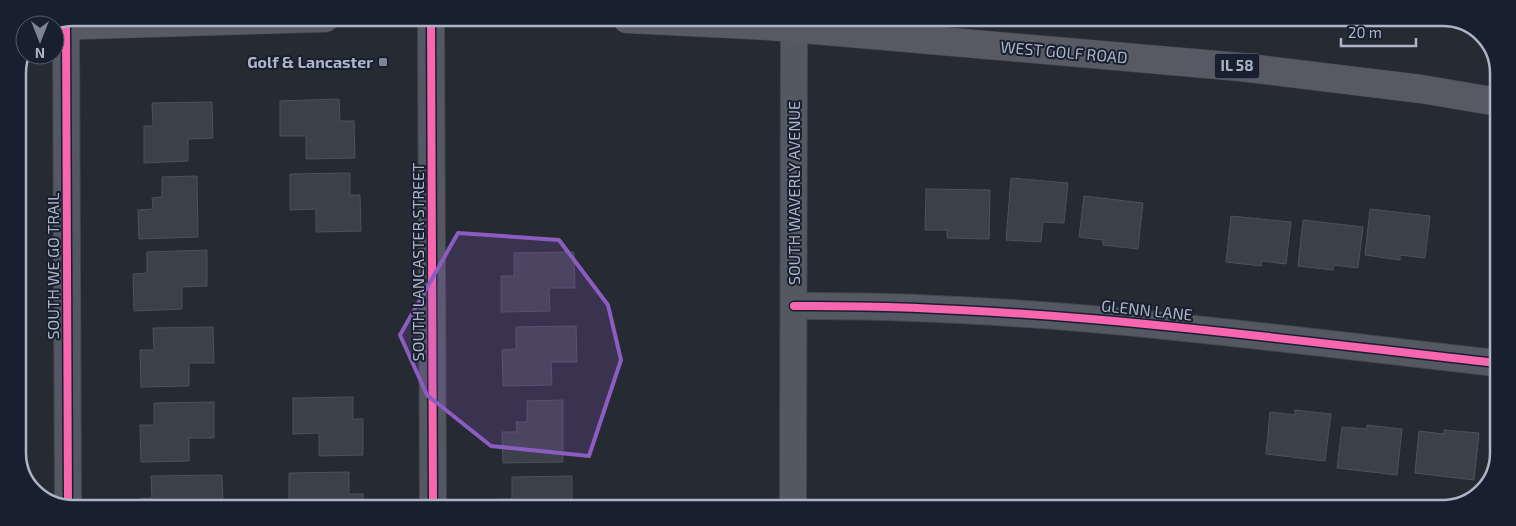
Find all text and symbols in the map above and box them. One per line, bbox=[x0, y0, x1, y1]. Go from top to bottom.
north arrow bbox=[15, 15, 65, 65]
scale bar bbox=[1341, 15, 1416, 47]
text: 20 m bbox=[1348, 23, 1382, 41]
street label: WEST GOLF ROAD bbox=[1000, 36, 1128, 67]
text: N bbox=[35, 45, 45, 62]
place label: Golf & Lancaster bbox=[247, 52, 373, 71]
road number: IL 58 bbox=[1214, 54, 1260, 78]
marker: Golf & Lancaster bbox=[377, 56, 389, 68]
street label: SOUTH WAVERLY AVENUE bbox=[784, 101, 803, 285]
street label: SOUTH LANCASTER STREET bbox=[408, 163, 427, 361]
street label: SOUTH WE GO TRAIL bbox=[43, 193, 62, 339]
street label: GLENN LANE bbox=[1100, 295, 1194, 324]

